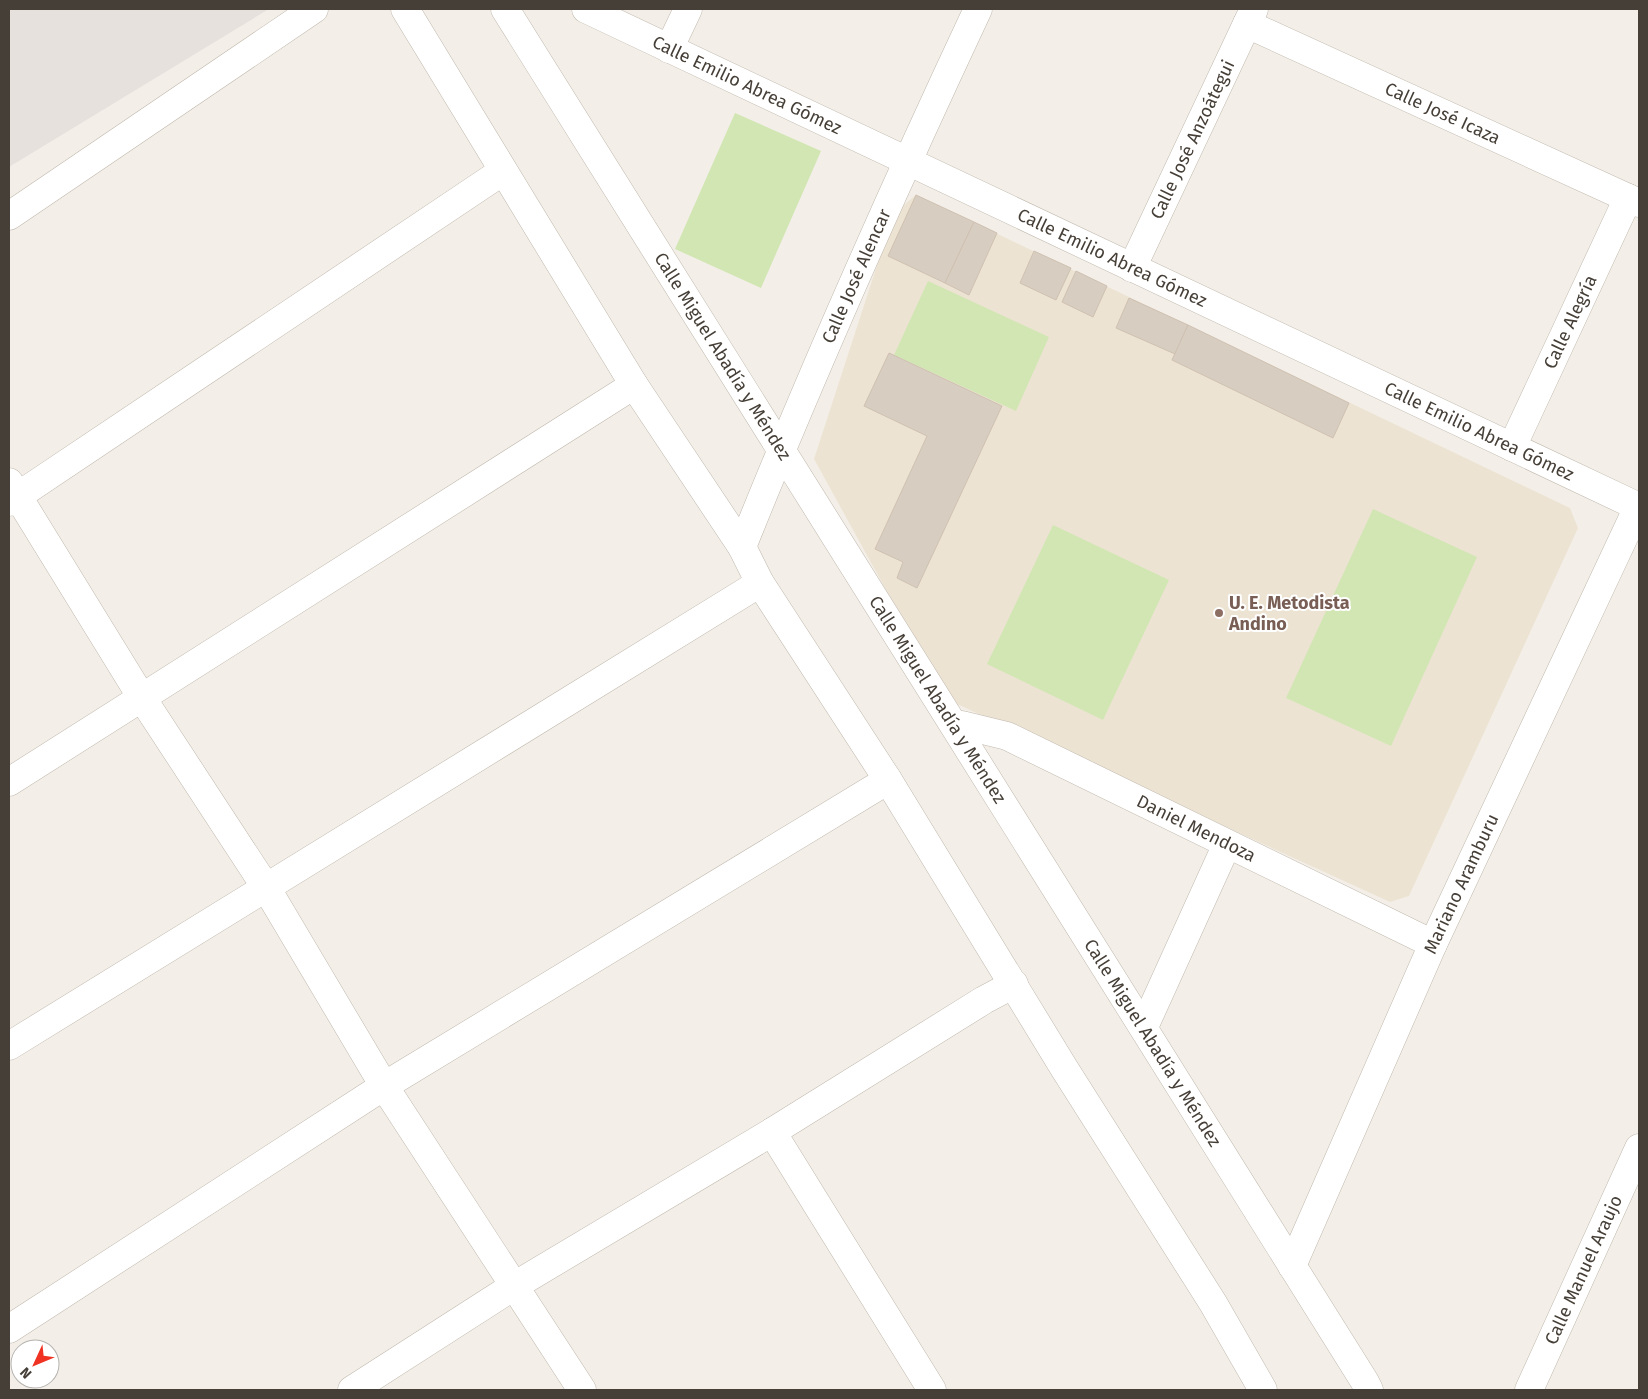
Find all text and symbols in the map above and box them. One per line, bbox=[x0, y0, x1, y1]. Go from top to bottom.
street label: Calle Emilio Abrea Gómez bbox=[649, 31, 845, 139]
street label: Calle José Anzoátegui bbox=[1146, 57, 1239, 223]
street label: Calle José Icaza bbox=[1381, 77, 1504, 149]
street label: Calle Emilio Abrea Gómez bbox=[1014, 204, 1210, 312]
street label: Calle José Alencar bbox=[817, 205, 896, 347]
street label: Calle Miguel Abadía y Méndez bbox=[649, 249, 796, 464]
street label: Calle Alegría bbox=[1539, 271, 1602, 372]
street label: Calle Emilio Abrea Gómez bbox=[1381, 377, 1577, 486]
street label: Calle Miguel Abadía y Méndez bbox=[864, 592, 1011, 808]
place label: U. E. Metodista Andino bbox=[1228, 592, 1350, 635]
marker: U. E. Metodista Andino bbox=[1213, 607, 1225, 619]
street label: Daniel Mendoza bbox=[1133, 790, 1259, 867]
street label: Mariano Aramburu bbox=[1419, 810, 1503, 957]
street label: Calle Miguel Abadía y Méndez bbox=[1079, 935, 1226, 1151]
street label: Calle Manuel Araujo bbox=[1540, 1192, 1627, 1348]
north arrow bbox=[10, 1339, 60, 1389]
text: N bbox=[17, 1363, 35, 1382]

